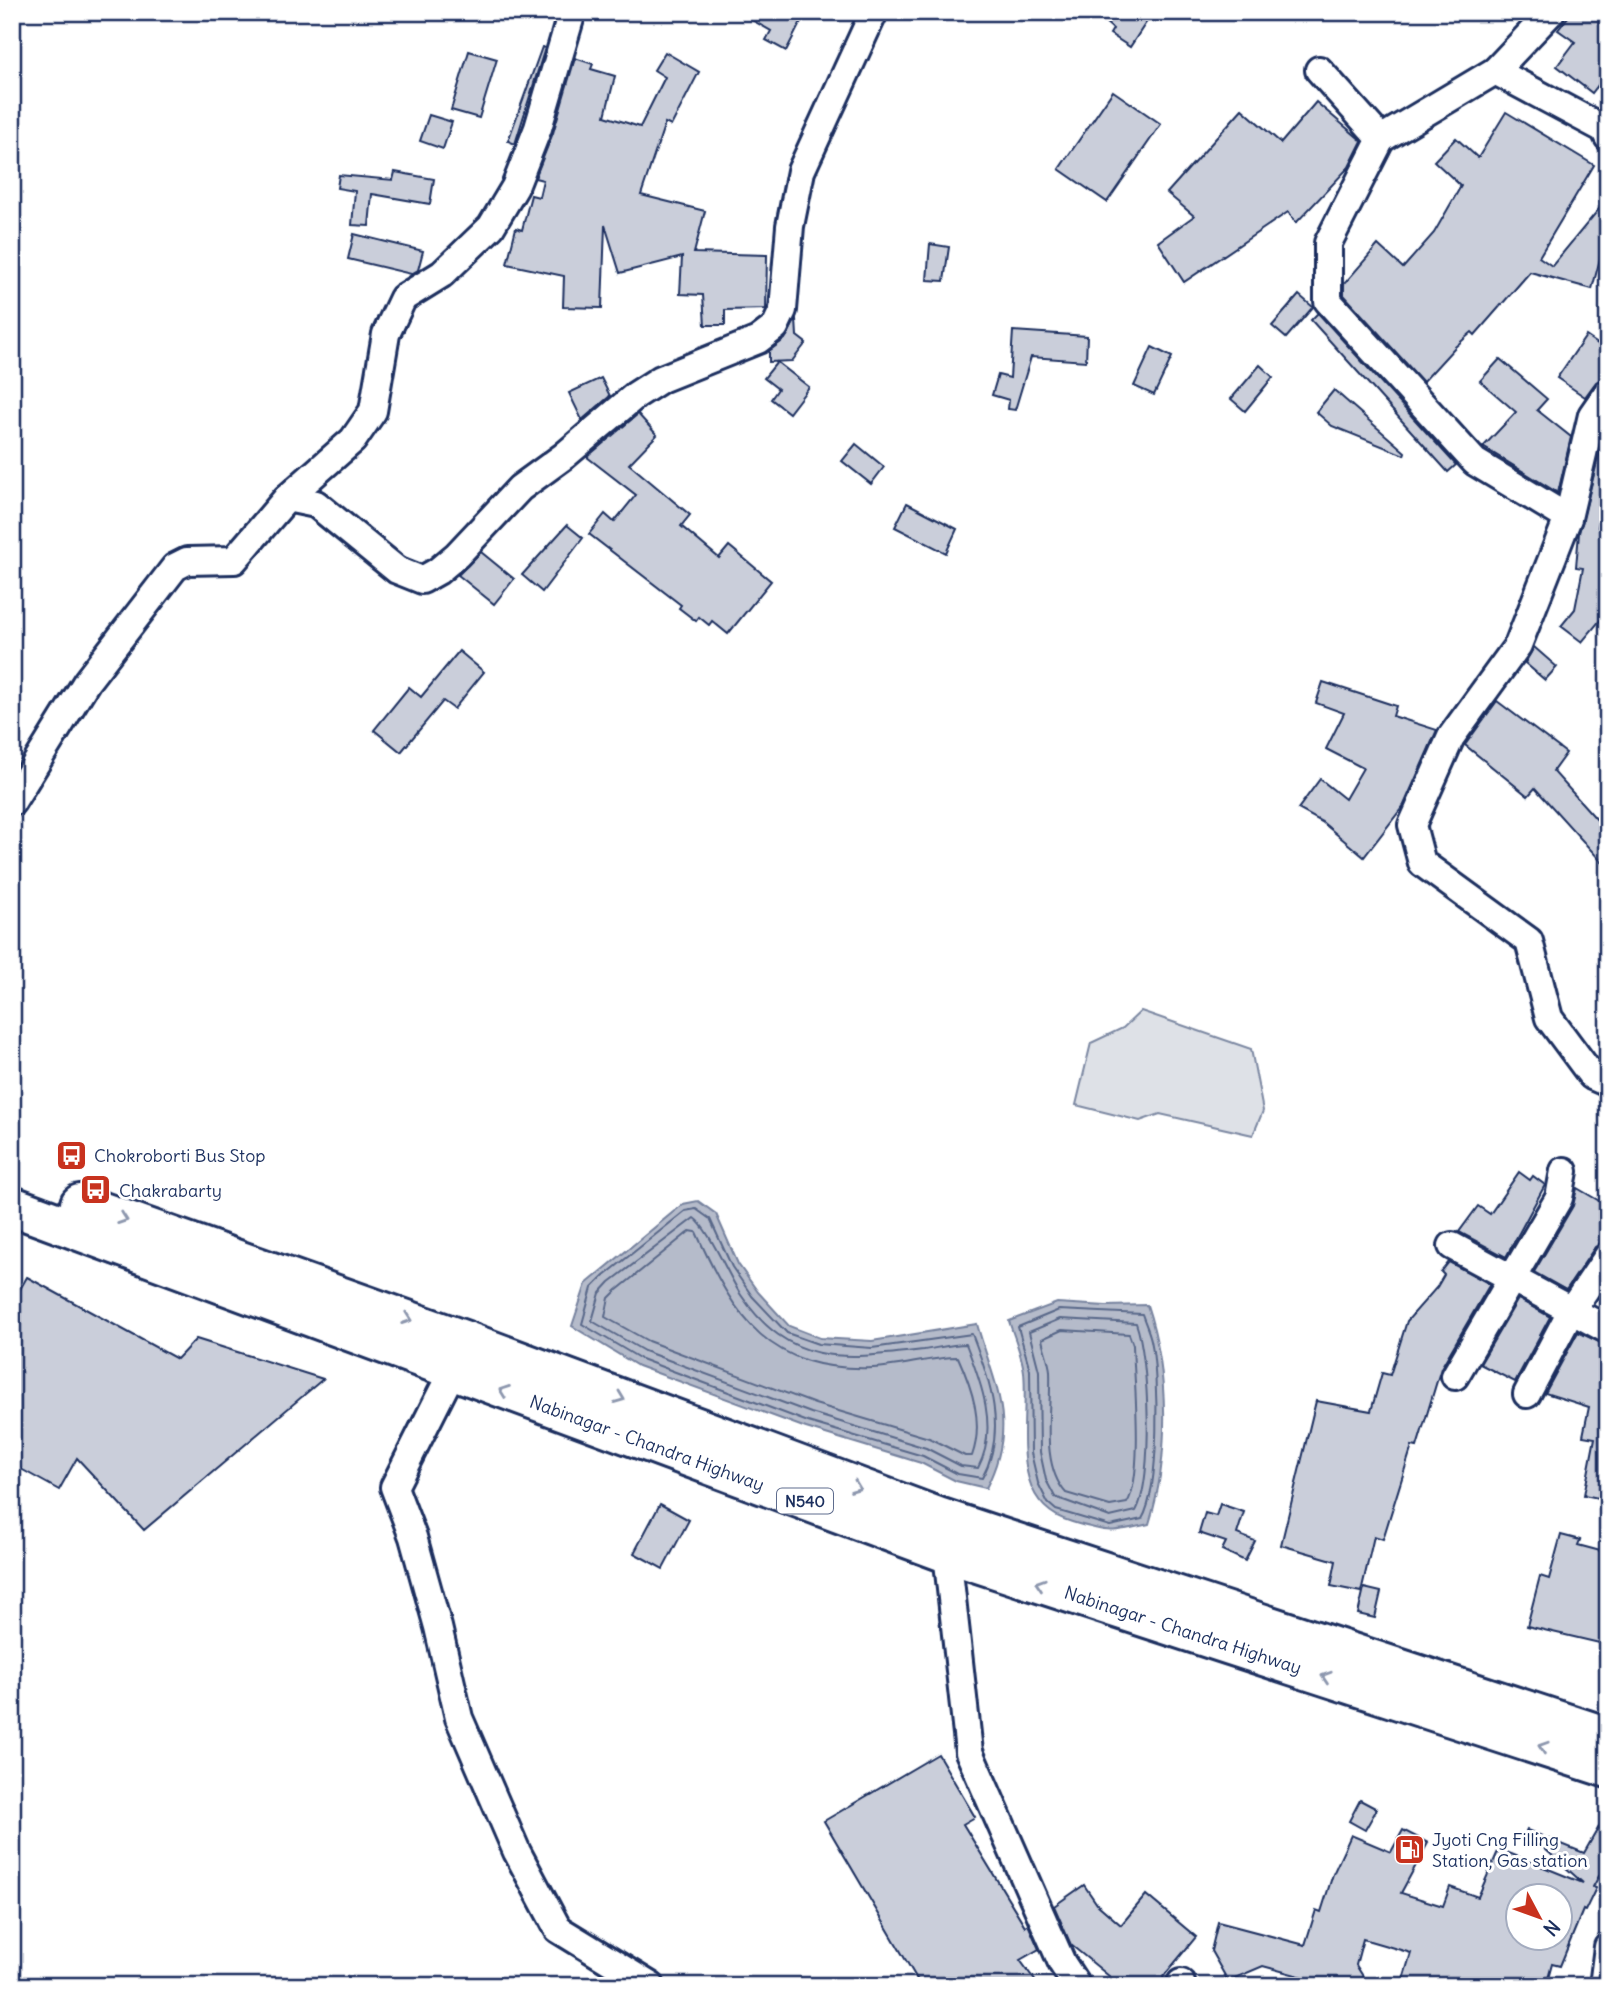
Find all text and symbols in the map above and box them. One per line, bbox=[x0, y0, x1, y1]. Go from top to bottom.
bus stop icon: Chokroborti Bus Stop bbox=[54, 1138, 88, 1172]
place label: Chokroborti Bus Stop bbox=[94, 1144, 266, 1167]
bus stop icon: Chakrabarty bbox=[79, 1173, 113, 1207]
place label: Chakrabarty bbox=[119, 1179, 222, 1202]
one-way arrow bbox=[116, 1211, 128, 1225]
one-way arrow bbox=[400, 1311, 412, 1325]
one-way arrow bbox=[498, 1385, 510, 1399]
street label: Nabinagar - Chandra Highway bbox=[526, 1390, 768, 1496]
one-way arrow bbox=[613, 1390, 625, 1404]
one-way arrow bbox=[849, 1478, 861, 1492]
road number: N540 bbox=[777, 1488, 833, 1513]
one-way arrow bbox=[1035, 1577, 1047, 1592]
street label: Nabinagar - Chandra Highway bbox=[1061, 1581, 1305, 1679]
one-way arrow bbox=[1321, 1671, 1333, 1685]
one-way arrow bbox=[1537, 1741, 1549, 1755]
place label: Jyoti Cng Filling Station, Gas station bbox=[1432, 1828, 1588, 1872]
fuel station icon: Jyoti Cng Filling Station, Gas station bbox=[1392, 1832, 1426, 1866]
north arrow bbox=[1504, 1882, 1574, 1952]
text: N bbox=[1538, 1915, 1565, 1941]

